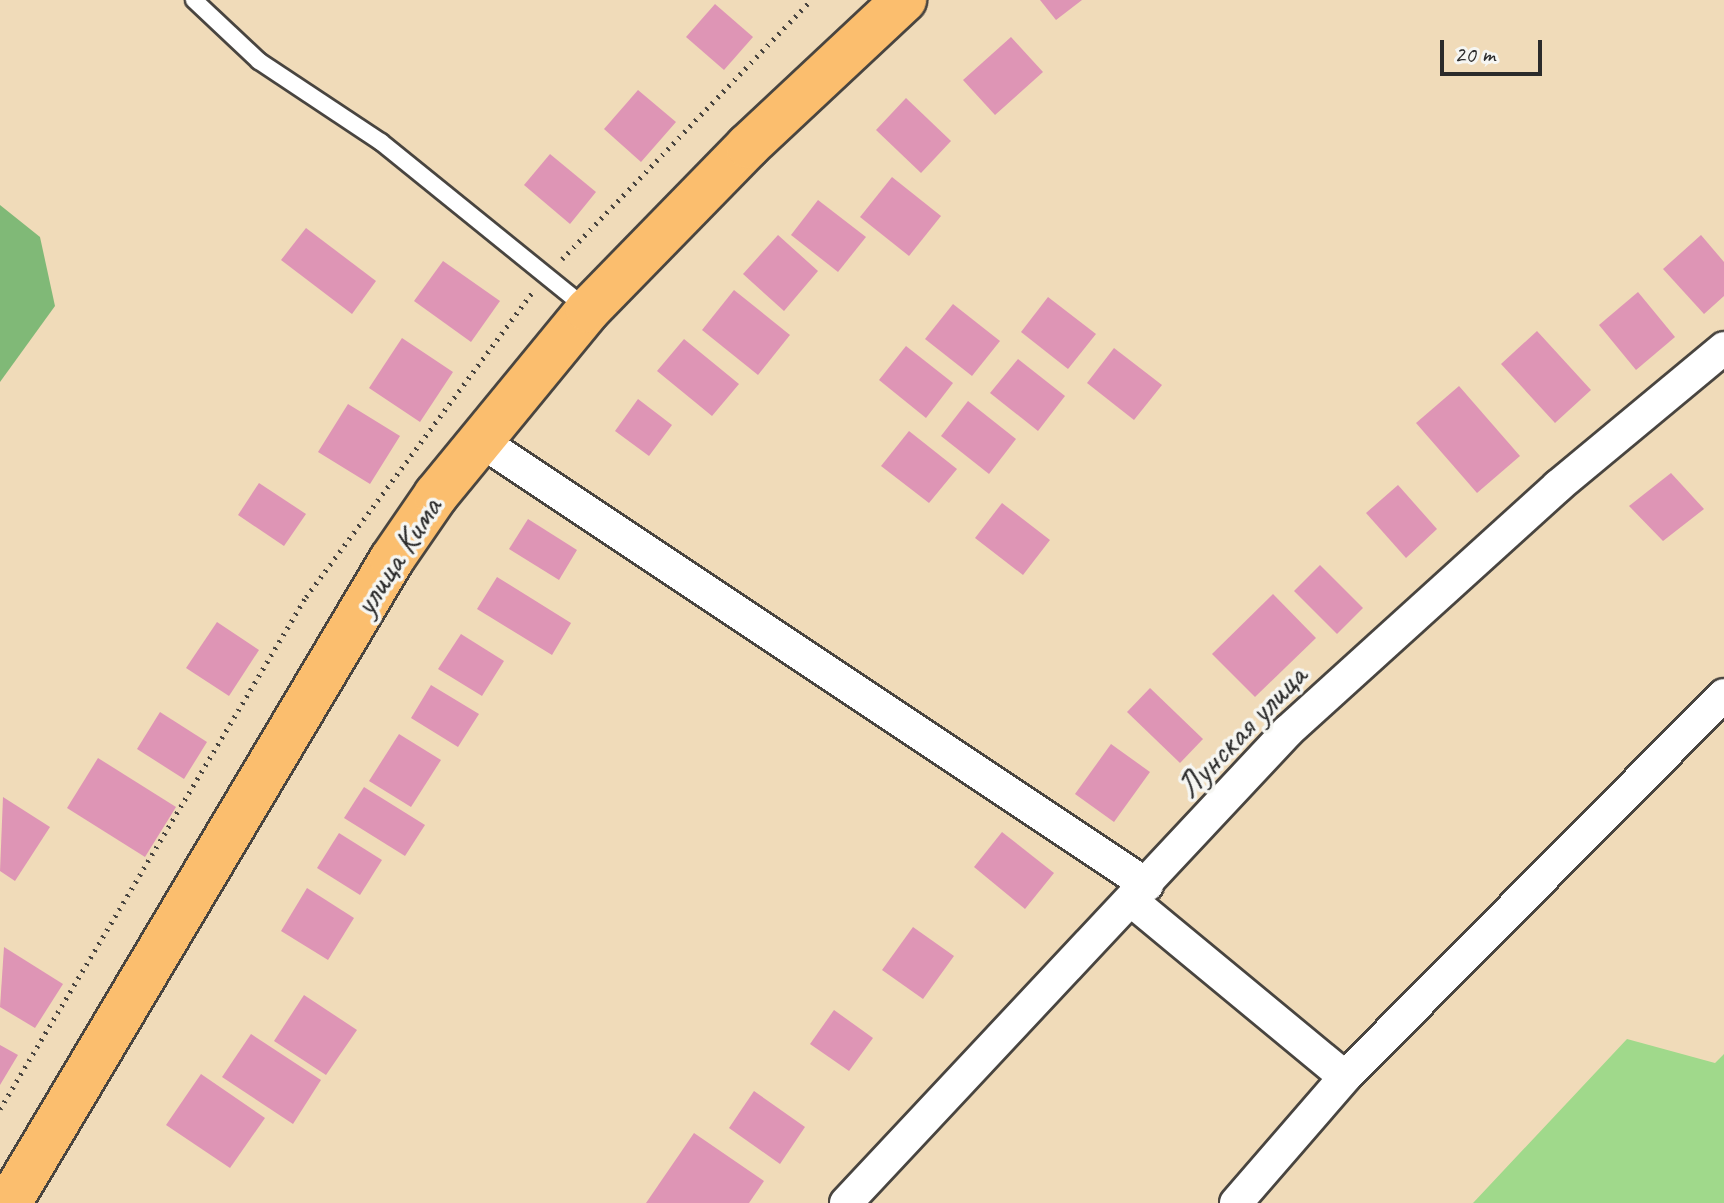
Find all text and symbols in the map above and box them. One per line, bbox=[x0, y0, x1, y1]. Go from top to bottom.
scale bar bbox=[1444, 24, 1546, 74]
text: 20 m bbox=[1454, 39, 1495, 69]
street label: улица Кима bbox=[344, 489, 450, 623]
street label: Лунская улица bbox=[1168, 656, 1314, 806]

